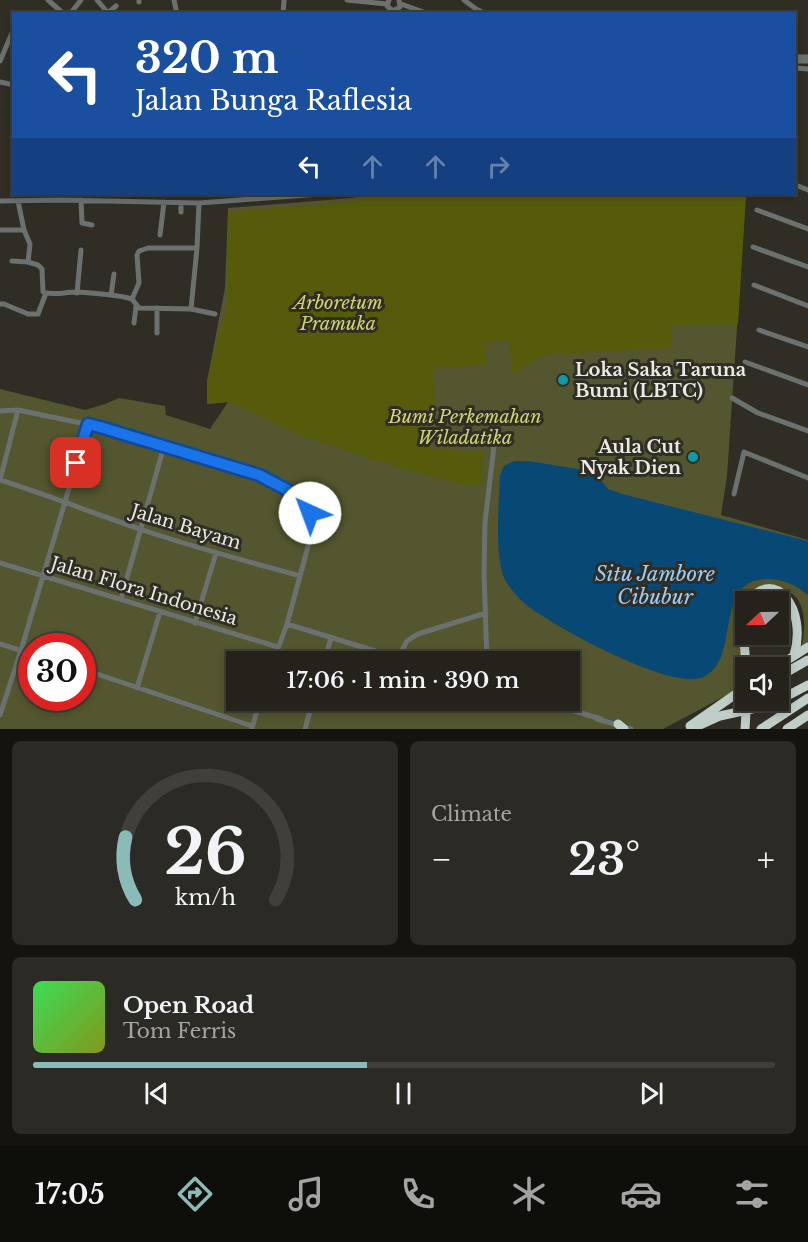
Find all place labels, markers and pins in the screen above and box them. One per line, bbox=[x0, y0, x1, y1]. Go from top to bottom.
place label: Loka Saka Taruna Bumi (LBTC) bbox=[575, 359, 747, 402]
marker: Loka Saka Taruna Bumi (LBTC) bbox=[556, 373, 570, 387]
place label: Aula Cut Nyak Dien bbox=[580, 436, 681, 479]
pin bbox=[50, 437, 101, 488]
marker: Aula Cut Nyak Dien bbox=[686, 450, 700, 464]

